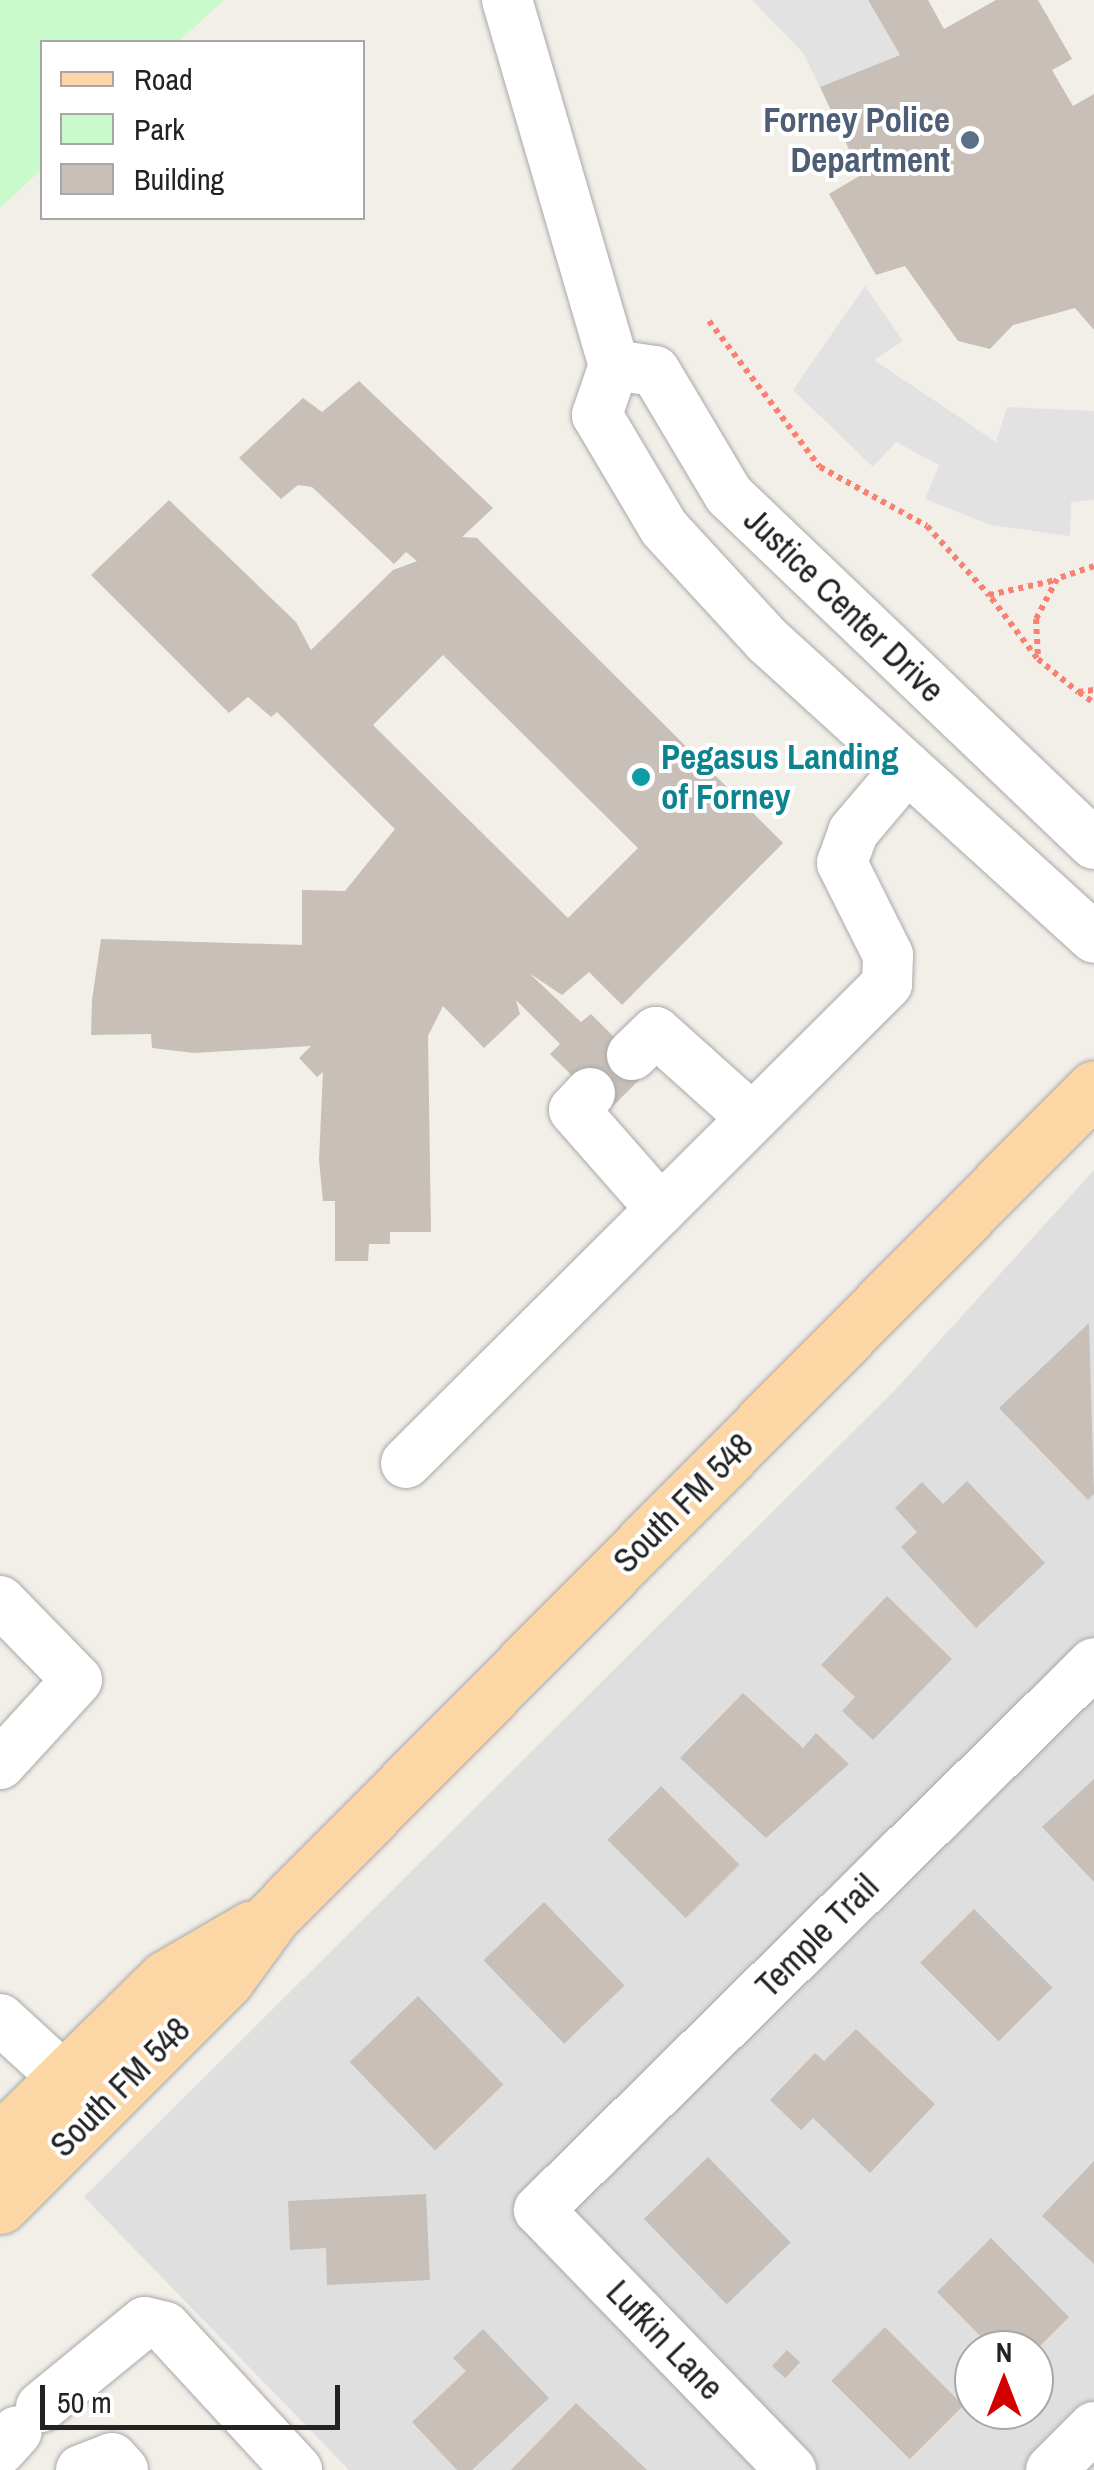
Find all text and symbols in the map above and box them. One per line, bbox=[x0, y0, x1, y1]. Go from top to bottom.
legend bbox=[40, 40, 365, 220]
text: Road bbox=[134, 59, 193, 99]
place label: Forney Police Department bbox=[763, 99, 950, 181]
text: Park bbox=[134, 109, 185, 149]
marker: Forney Police Department bbox=[959, 129, 981, 151]
text: Building bbox=[134, 159, 224, 199]
street label: Justice Center Drive bbox=[735, 499, 953, 711]
place label: Pegasus Landing of Forney bbox=[661, 736, 899, 818]
marker: Pegasus Landing of Forney bbox=[630, 766, 652, 788]
street label: South FM 548 bbox=[604, 1424, 762, 1582]
street label: Temple Trail bbox=[747, 1866, 887, 2006]
street label: South FM 548 bbox=[41, 2008, 199, 2166]
street label: Lufkin Lane bbox=[598, 2271, 732, 2409]
north arrow bbox=[954, 2330, 1054, 2430]
text: N bbox=[996, 2333, 1012, 2371]
scale bar bbox=[45, 2365, 345, 2427]
text: 50 m bbox=[57, 2382, 112, 2422]

